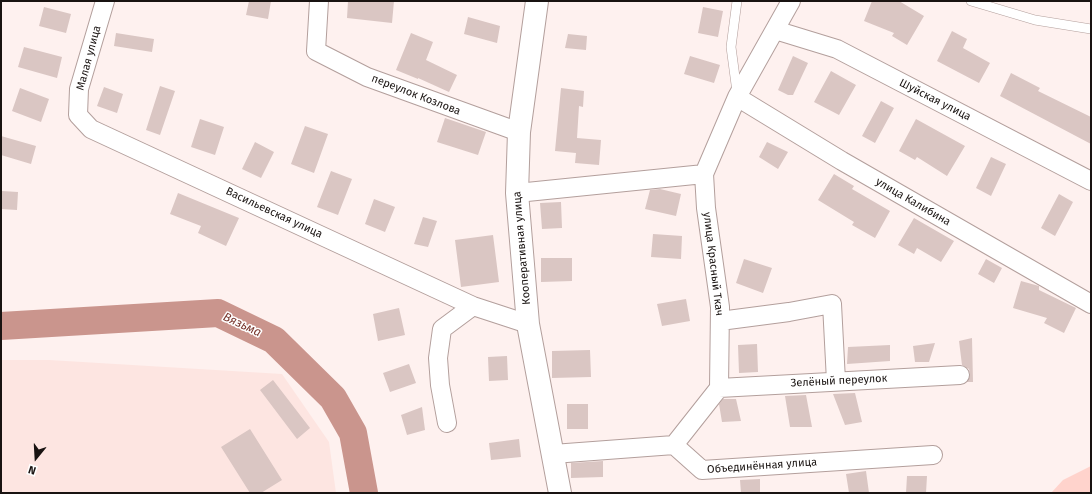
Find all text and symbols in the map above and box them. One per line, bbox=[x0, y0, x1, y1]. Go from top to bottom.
street label: Малая улица bbox=[74, 24, 104, 92]
street label: переулок Козлова bbox=[370, 72, 462, 118]
street label: Шуйская улица bbox=[897, 76, 973, 124]
street label: улица Калибина bbox=[873, 175, 953, 229]
street label: Васильевская улица bbox=[224, 185, 324, 241]
street label: Кооперативная улица bbox=[510, 191, 534, 305]
street label: улица Красный Ткач bbox=[700, 211, 726, 317]
water label: Вязьма bbox=[221, 310, 263, 340]
street label: Зелёный переулок bbox=[790, 372, 888, 390]
north arrow bbox=[16, 438, 56, 478]
street label: Объединённая улица bbox=[707, 456, 817, 476]
text: N bbox=[27, 463, 38, 477]

